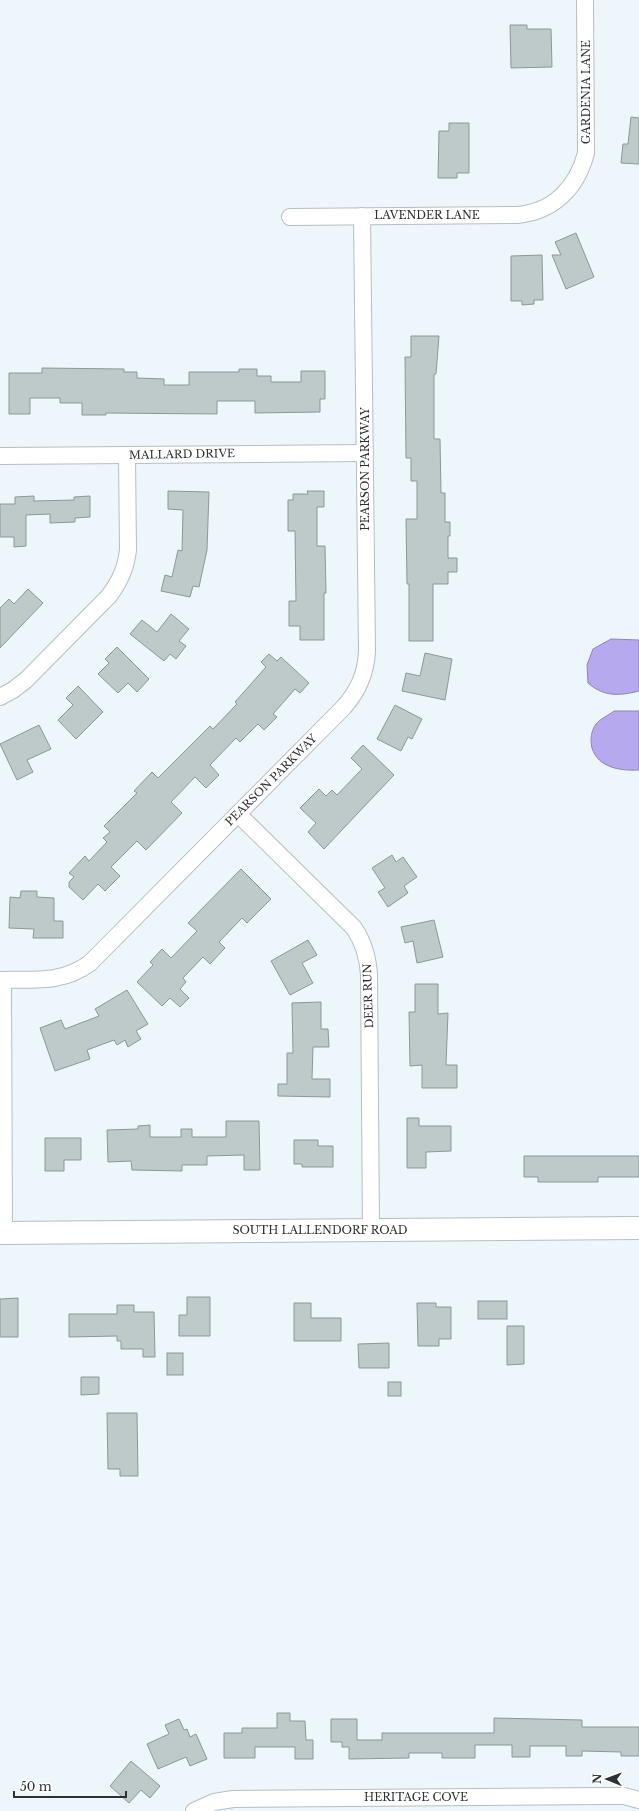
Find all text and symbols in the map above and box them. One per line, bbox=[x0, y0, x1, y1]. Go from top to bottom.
street label: GARDENIA LANE bbox=[579, 40, 593, 144]
street label: LAVENDER LANE bbox=[374, 208, 480, 222]
street label: PEARSON PARKWAY bbox=[358, 406, 372, 531]
street label: MALLARD DRIVE bbox=[129, 446, 235, 462]
street label: PEARSON PARKWAY bbox=[222, 731, 320, 829]
street label: DEER RUN bbox=[360, 963, 376, 1029]
street label: SOUTH LALLENDORF ROAD bbox=[233, 1223, 408, 1237]
north arrow bbox=[587, 1759, 627, 1799]
scale bar bbox=[14, 1773, 126, 1799]
text: N bbox=[590, 1773, 604, 1784]
text: 50 m bbox=[20, 1779, 52, 1794]
street label: HERITAGE COVE bbox=[364, 1790, 468, 1804]

